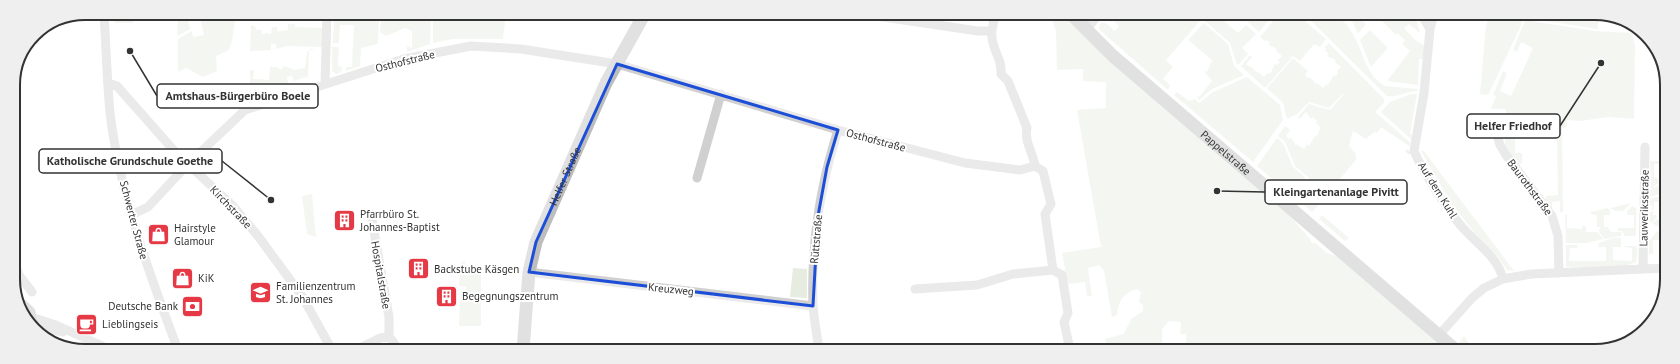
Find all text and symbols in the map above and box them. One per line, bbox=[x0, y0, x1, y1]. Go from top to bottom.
street label: Osthofstraße bbox=[374, 47, 437, 75]
callout: Amtshaus-Bürgerbüro Boele bbox=[157, 84, 318, 108]
text: Amtshaus-Bürgerbüro Boele bbox=[166, 88, 310, 103]
callout: Helfer Friedhof bbox=[1467, 114, 1560, 138]
text: Helfer Friedhof bbox=[1474, 118, 1553, 133]
street label: Osthofstraße bbox=[845, 125, 908, 155]
street label: Pappelstraße bbox=[1198, 127, 1254, 178]
street label: Helfer Straße bbox=[546, 144, 584, 208]
callout: Katholische Grundschule Goethe bbox=[39, 149, 222, 173]
text: Katholische Grundschule Goethe bbox=[47, 153, 213, 168]
street label: Baurothstraße bbox=[1504, 156, 1556, 218]
street label: Auf dem Kuhl bbox=[1415, 159, 1461, 221]
street label: Lauweriksstraße bbox=[1636, 169, 1652, 246]
street label: Schwerter Straße bbox=[117, 179, 151, 261]
callout: Kleingartenanlage Pivitt bbox=[1265, 180, 1407, 204]
street label: Kirchstraße bbox=[207, 183, 255, 232]
text: Kleingartenanlage Pivitt bbox=[1273, 184, 1400, 199]
building icon: Pfarrbüro St. Johannes-Baptist bbox=[332, 207, 358, 233]
place label: Pfarrbüro St. Johannes-Baptist bbox=[359, 207, 440, 234]
street label: Rüttstraße bbox=[807, 213, 825, 264]
shop icon: Hairstyle Glamour bbox=[145, 221, 171, 247]
place label: Hairstyle Glamour bbox=[174, 221, 216, 248]
street label: Hospitalstraße bbox=[368, 240, 394, 311]
building icon: Backstube Käsgen bbox=[405, 256, 431, 282]
place label: Backstube Käsgen bbox=[434, 262, 519, 276]
shop icon: KiK bbox=[170, 265, 196, 291]
place label: KiK bbox=[198, 271, 215, 285]
school or university icon: Familienzentrum St. Johannes bbox=[248, 279, 274, 305]
place label: Familienzentrum St. Johannes bbox=[276, 279, 356, 306]
street label: Kreuzweg bbox=[647, 280, 695, 298]
building icon: Begegnungszentrum bbox=[434, 283, 460, 309]
place label: Begegnungszentrum bbox=[462, 289, 558, 303]
bank icon: Deutsche Bank bbox=[180, 293, 206, 319]
place label: Deutsche Bank bbox=[108, 299, 179, 313]
cafe icon: Lieblingseis bbox=[74, 311, 100, 337]
place label: Lieblingseis bbox=[102, 317, 158, 331]

